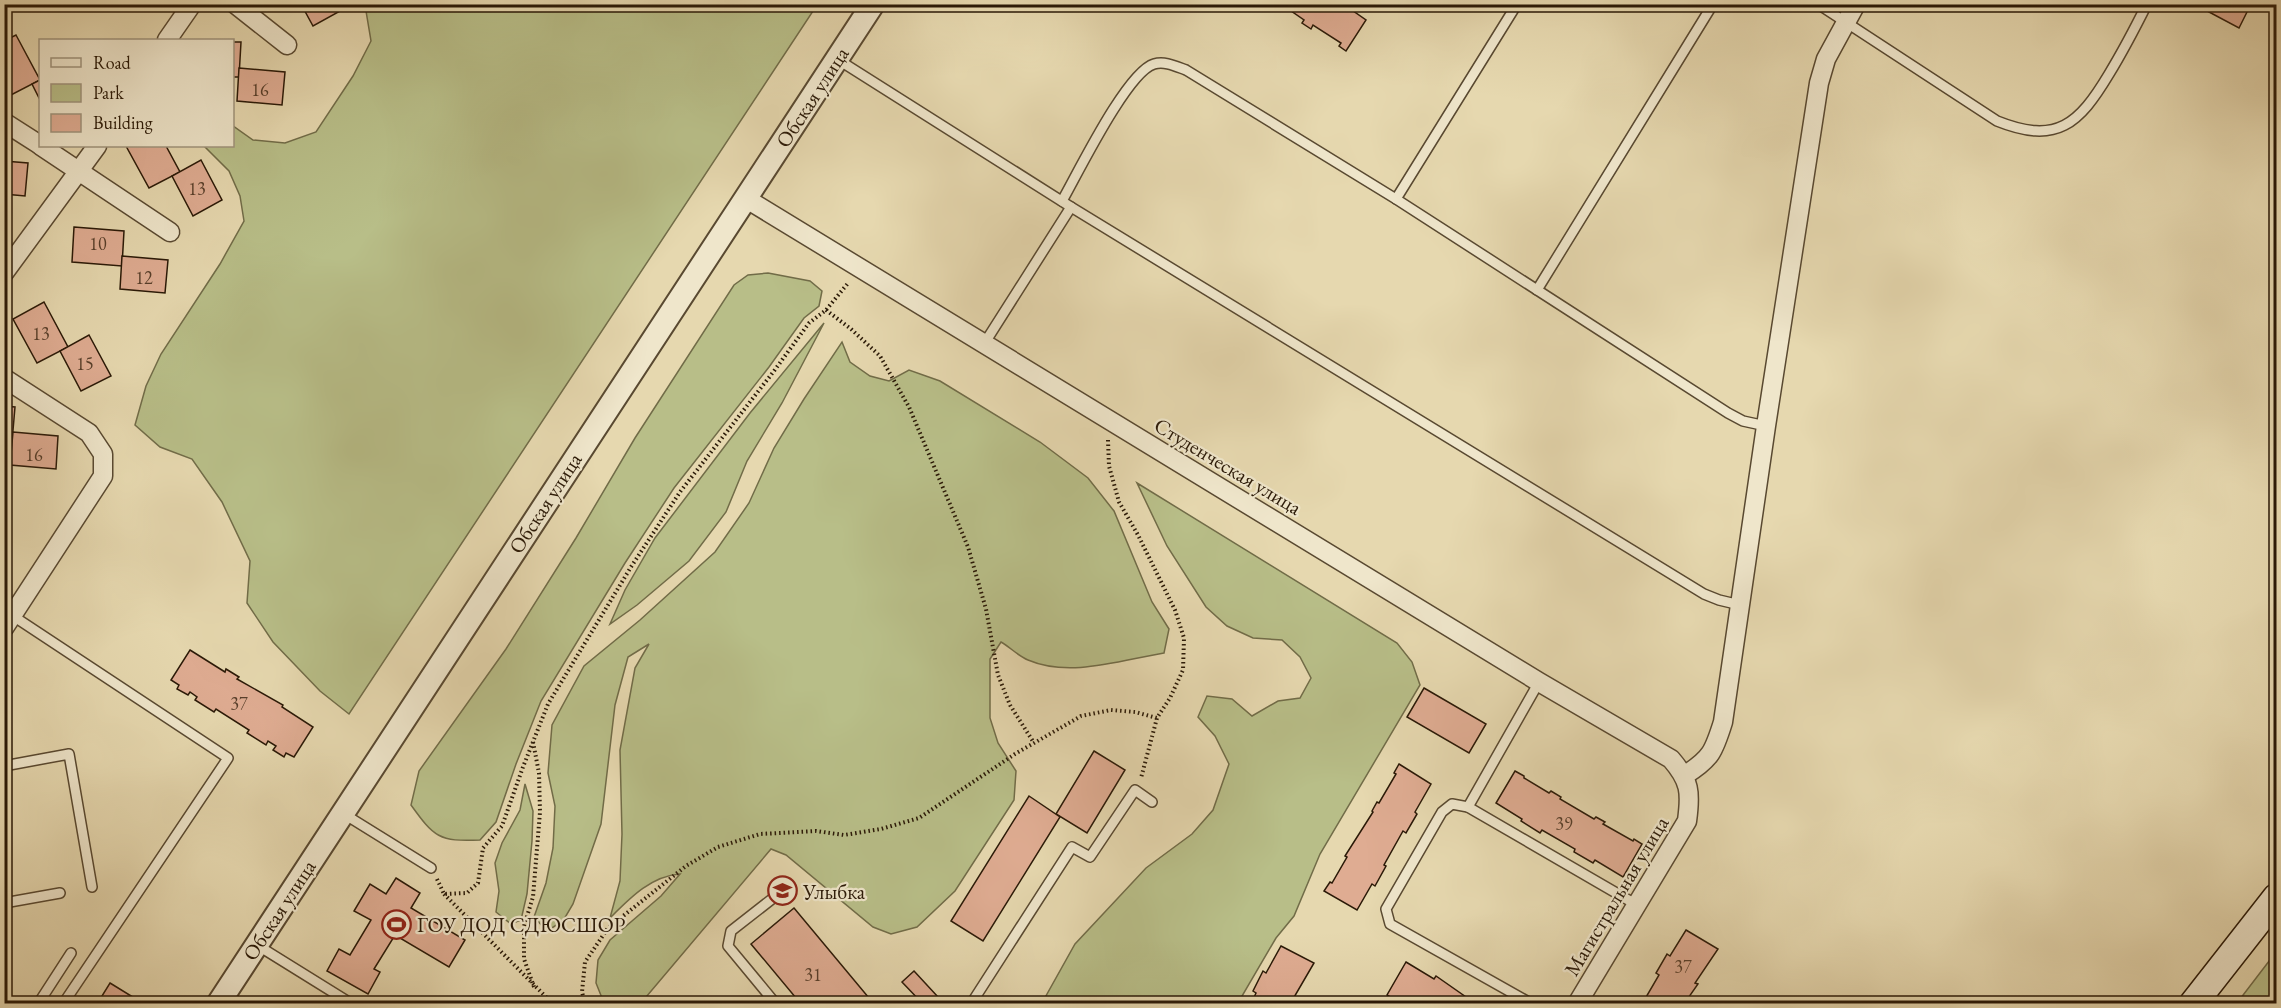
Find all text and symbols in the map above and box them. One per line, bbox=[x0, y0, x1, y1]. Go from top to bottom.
legend bbox=[39, 39, 234, 147]
street label: Обская улица bbox=[769, 41, 855, 153]
text: Road bbox=[93, 51, 132, 74]
house number: 16 bbox=[251, 78, 269, 101]
text: Park bbox=[93, 81, 124, 104]
text: Building bbox=[93, 111, 153, 134]
house number: 13 bbox=[188, 177, 206, 200]
house number: 10 bbox=[89, 232, 107, 255]
house number: 12 bbox=[135, 266, 153, 289]
house number: 13 bbox=[32, 322, 50, 345]
house number: 15 bbox=[76, 352, 94, 375]
street label: Студенческая улица bbox=[1149, 411, 1307, 521]
house number: 16 bbox=[25, 443, 43, 466]
street label: Обская улица bbox=[502, 447, 588, 559]
house number: 37 bbox=[230, 692, 248, 715]
street label: Магистральная улица bbox=[1558, 811, 1675, 981]
house number: 39 bbox=[1555, 812, 1573, 835]
street label: Обская улица bbox=[236, 854, 322, 966]
school or university icon: Улыбка bbox=[766, 875, 798, 907]
place label: Улыбка bbox=[802, 878, 866, 905]
sports icon: ГОУ ДОД СДЮСШОР bbox=[380, 908, 412, 940]
place label: ГОУ ДОД СДЮСШОР bbox=[417, 911, 626, 938]
house number: 37 bbox=[1674, 955, 1692, 978]
house number: 31 bbox=[804, 963, 822, 986]

